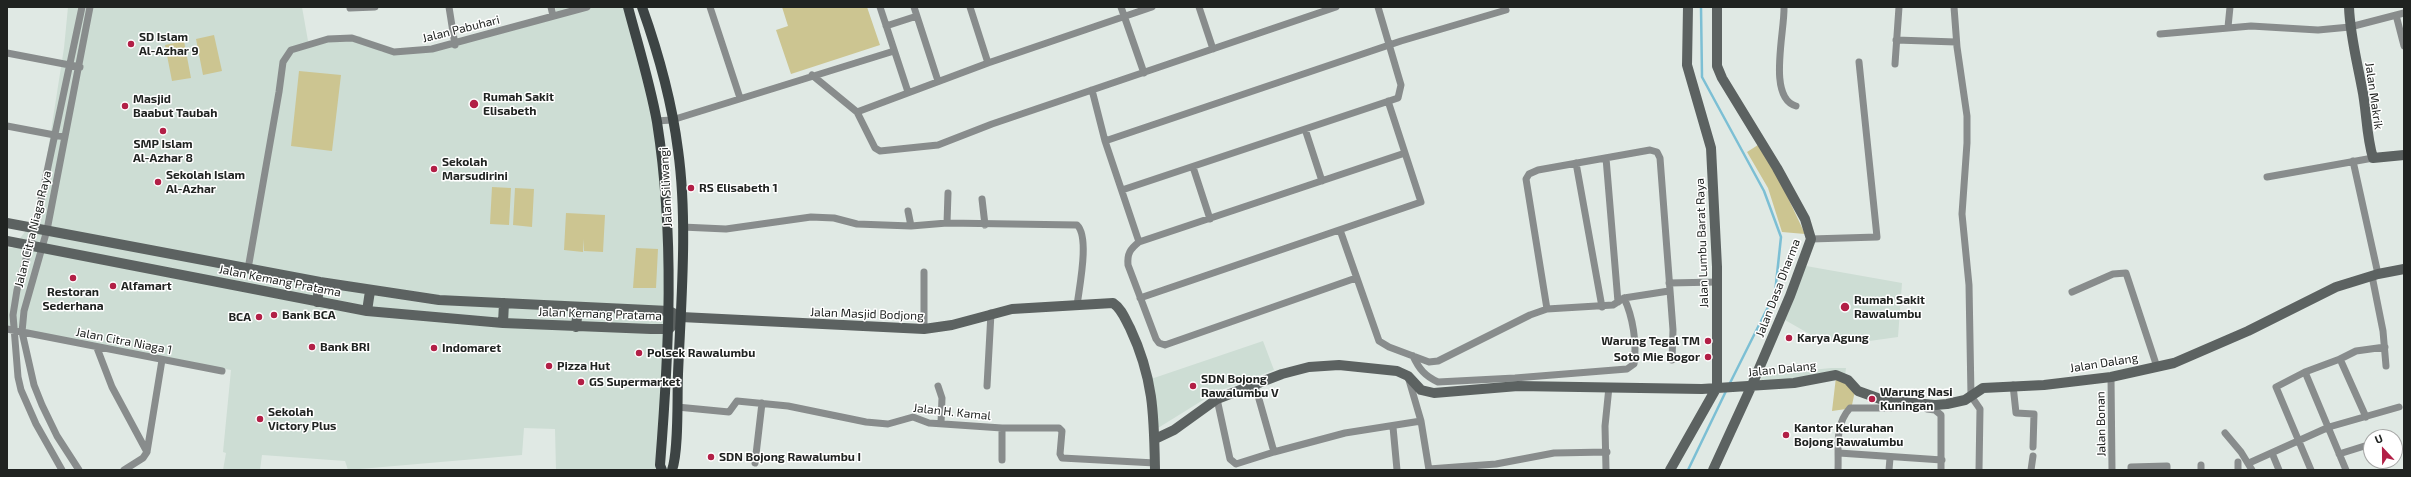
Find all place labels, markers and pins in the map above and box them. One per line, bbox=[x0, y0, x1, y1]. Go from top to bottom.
place label: SD Islam Al-Azhar 9 bbox=[139, 30, 199, 58]
marker: SD Islam Al-Azhar 9 bbox=[126, 39, 136, 49]
place label: Rumah Sakit Elisabeth bbox=[483, 90, 554, 118]
place label: Masjid Baabut Taubah bbox=[133, 92, 217, 120]
marker: Rumah Sakit Elisabeth bbox=[468, 98, 480, 110]
marker: Masjid Baabut Taubah bbox=[120, 101, 130, 111]
marker: SMP Islam Al-Azhar 8 bbox=[158, 126, 168, 136]
place label: SMP Islam Al-Azhar 8 bbox=[133, 137, 193, 165]
place label: Sekolah Marsudirini bbox=[442, 155, 508, 183]
marker: Sekolah Marsudirini bbox=[429, 164, 439, 174]
place label: Sekolah Islam Al-Azhar bbox=[166, 168, 245, 196]
marker: Sekolah Islam Al-Azhar bbox=[153, 177, 163, 187]
place label: RS Elisabeth 1 bbox=[699, 181, 778, 195]
marker: RS Elisabeth 1 bbox=[686, 183, 696, 193]
marker: Restoran Sederhana bbox=[68, 273, 78, 283]
place label: Alfamart bbox=[121, 279, 172, 293]
marker: Alfamart bbox=[108, 281, 118, 291]
place label: Restoran Sederhana bbox=[43, 285, 103, 313]
place label: Rumah Sakit Rawalumbu bbox=[1854, 293, 1925, 321]
marker: Rumah Sakit Rawalumbu bbox=[1839, 301, 1851, 313]
place label: Bank BCA bbox=[282, 308, 336, 322]
place label: BCA bbox=[228, 310, 251, 324]
marker: Bank BCA bbox=[269, 310, 279, 320]
marker: BCA bbox=[254, 312, 264, 322]
place label: Karya Agung bbox=[1797, 331, 1869, 345]
marker: Karya Agung bbox=[1784, 333, 1794, 343]
place label: Warung Tegal TM bbox=[1601, 334, 1700, 348]
marker: Warung Tegal TM bbox=[1703, 336, 1713, 346]
place label: Bank BRI bbox=[320, 340, 370, 354]
place label: Indomaret bbox=[442, 341, 501, 355]
marker: Bank BRI bbox=[307, 342, 317, 352]
marker: Indomaret bbox=[429, 343, 439, 353]
place label: Polsek Rawalumbu bbox=[647, 346, 755, 360]
marker: Polsek Rawalumbu bbox=[634, 348, 644, 358]
place label: Soto Mie Bogor bbox=[1614, 350, 1700, 364]
marker: Soto Mie Bogor bbox=[1703, 352, 1713, 362]
place label: Pizza Hut bbox=[557, 359, 610, 373]
marker: Pizza Hut bbox=[544, 361, 554, 371]
place label: SDN Bojong Rawalumbu V bbox=[1201, 372, 1279, 400]
place label: GS Supermarket bbox=[589, 375, 680, 389]
marker: GS Supermarket bbox=[576, 377, 586, 387]
marker: SDN Bojong Rawalumbu V bbox=[1188, 381, 1198, 391]
place label: Warung Nasi Kuningan bbox=[1880, 385, 1953, 413]
marker: Warung Nasi Kuningan bbox=[1867, 394, 1877, 404]
place label: Sekolah Victory Plus bbox=[268, 405, 336, 433]
marker: Sekolah Victory Plus bbox=[255, 414, 265, 424]
place label: Kantor Kelurahan Bojong Rawalumbu bbox=[1794, 421, 1903, 449]
marker: Kantor Kelurahan Bojong Rawalumbu bbox=[1781, 430, 1791, 440]
place label: SDN Bojong Rawalumbu I bbox=[719, 450, 861, 464]
marker: SDN Bojong Rawalumbu I bbox=[706, 452, 716, 462]

